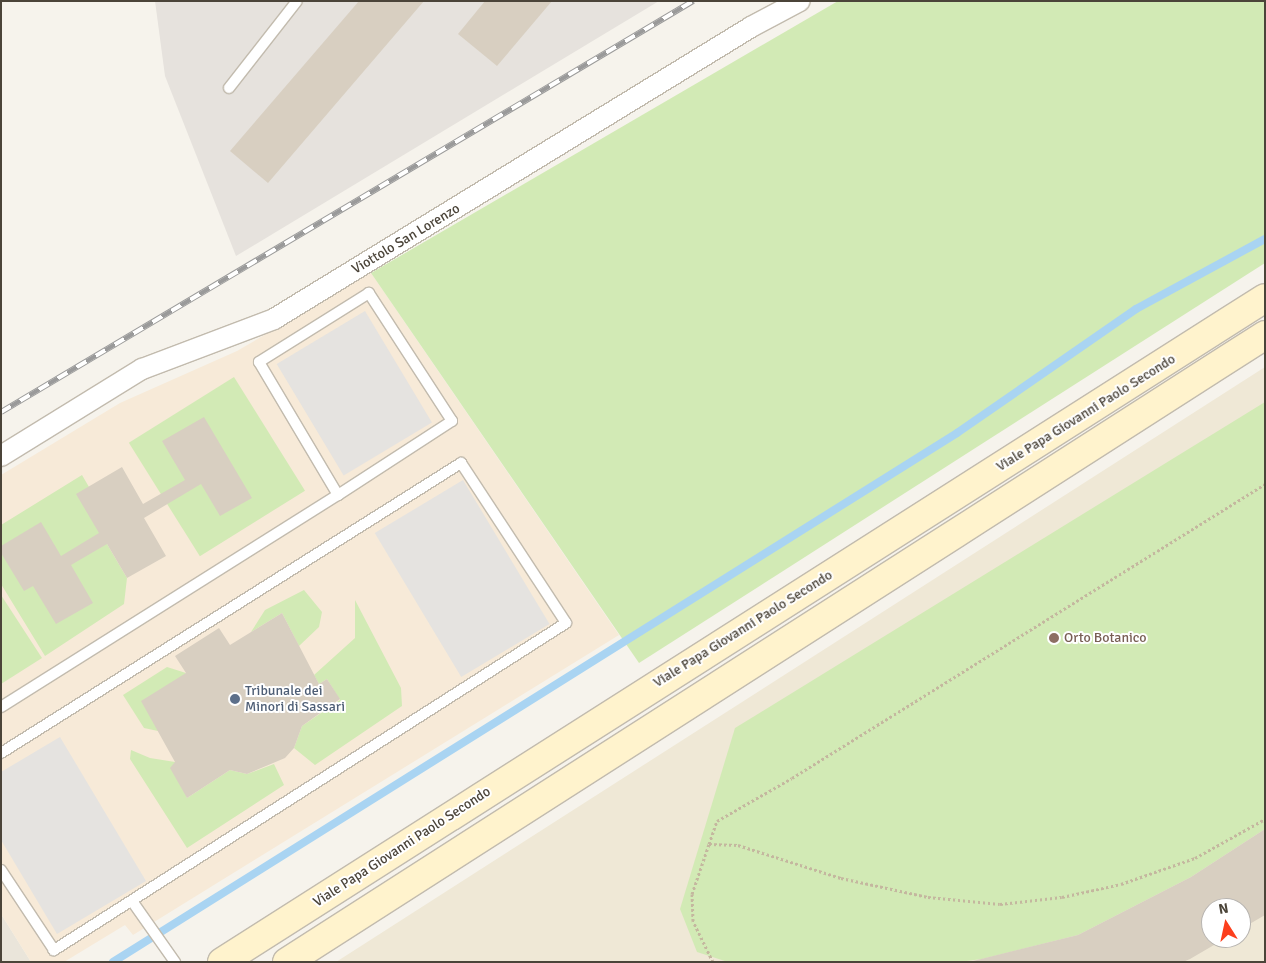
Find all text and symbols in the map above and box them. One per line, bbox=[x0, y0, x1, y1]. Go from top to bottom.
street label: Viottolo San Lorenzo bbox=[349, 200, 463, 278]
street label: Viale Papa Giovanni Paolo Secondo bbox=[993, 351, 1179, 475]
street label: Viale Papa Giovanni Paolo Secondo bbox=[650, 567, 836, 691]
place label: Orto Botanico bbox=[1064, 630, 1147, 646]
marker: Orto Botanico bbox=[1048, 632, 1060, 644]
place label: Tribunale dei Minori di Sassari bbox=[245, 683, 345, 716]
marker: Tribunale dei Minori di Sassari bbox=[229, 693, 241, 705]
street label: Viale Papa Giovanni Paolo Secondo bbox=[310, 783, 494, 911]
north arrow bbox=[1201, 898, 1251, 948]
text: N bbox=[1217, 900, 1230, 918]

